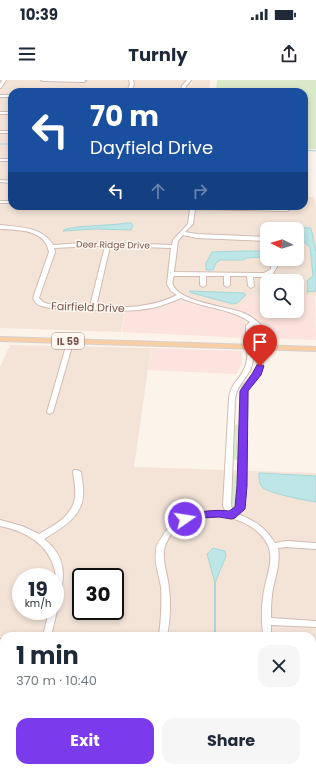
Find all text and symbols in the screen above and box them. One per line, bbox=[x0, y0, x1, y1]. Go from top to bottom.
text: 10:39 bbox=[20, 4, 58, 25]
text: Turnly bbox=[128, 42, 188, 67]
icon: menu bbox=[16, 43, 38, 65]
icon: share bbox=[278, 43, 300, 65]
text: 70 m bbox=[90, 97, 159, 136]
icon: left bbox=[24, 104, 76, 156]
text: Dayfield Drive bbox=[90, 135, 213, 160]
icon: left bbox=[105, 180, 127, 202]
icon: ahead bbox=[147, 180, 169, 202]
icon: right bbox=[189, 180, 211, 202]
north arrow bbox=[260, 222, 304, 266]
map controls bbox=[260, 222, 304, 318]
street label: Deer Ridge Drive bbox=[76, 238, 150, 252]
button: search bbox=[260, 274, 304, 318]
street label: Fairfield Drive bbox=[51, 298, 125, 316]
pin bbox=[243, 325, 277, 366]
icon: arrive bbox=[249, 331, 271, 353]
road number: IL 59 bbox=[52, 333, 84, 349]
position arrow bbox=[164, 498, 206, 540]
speed limit sign: 30 bbox=[72, 568, 124, 620]
text: 19 bbox=[28, 575, 48, 603]
text: km/h bbox=[25, 596, 51, 611]
text: 1 min bbox=[16, 639, 79, 672]
button: close bbox=[258, 645, 300, 687]
text: 370 m · 10:40 bbox=[16, 671, 97, 690]
button: Exit bbox=[16, 718, 154, 764]
button: Share bbox=[162, 718, 300, 764]

